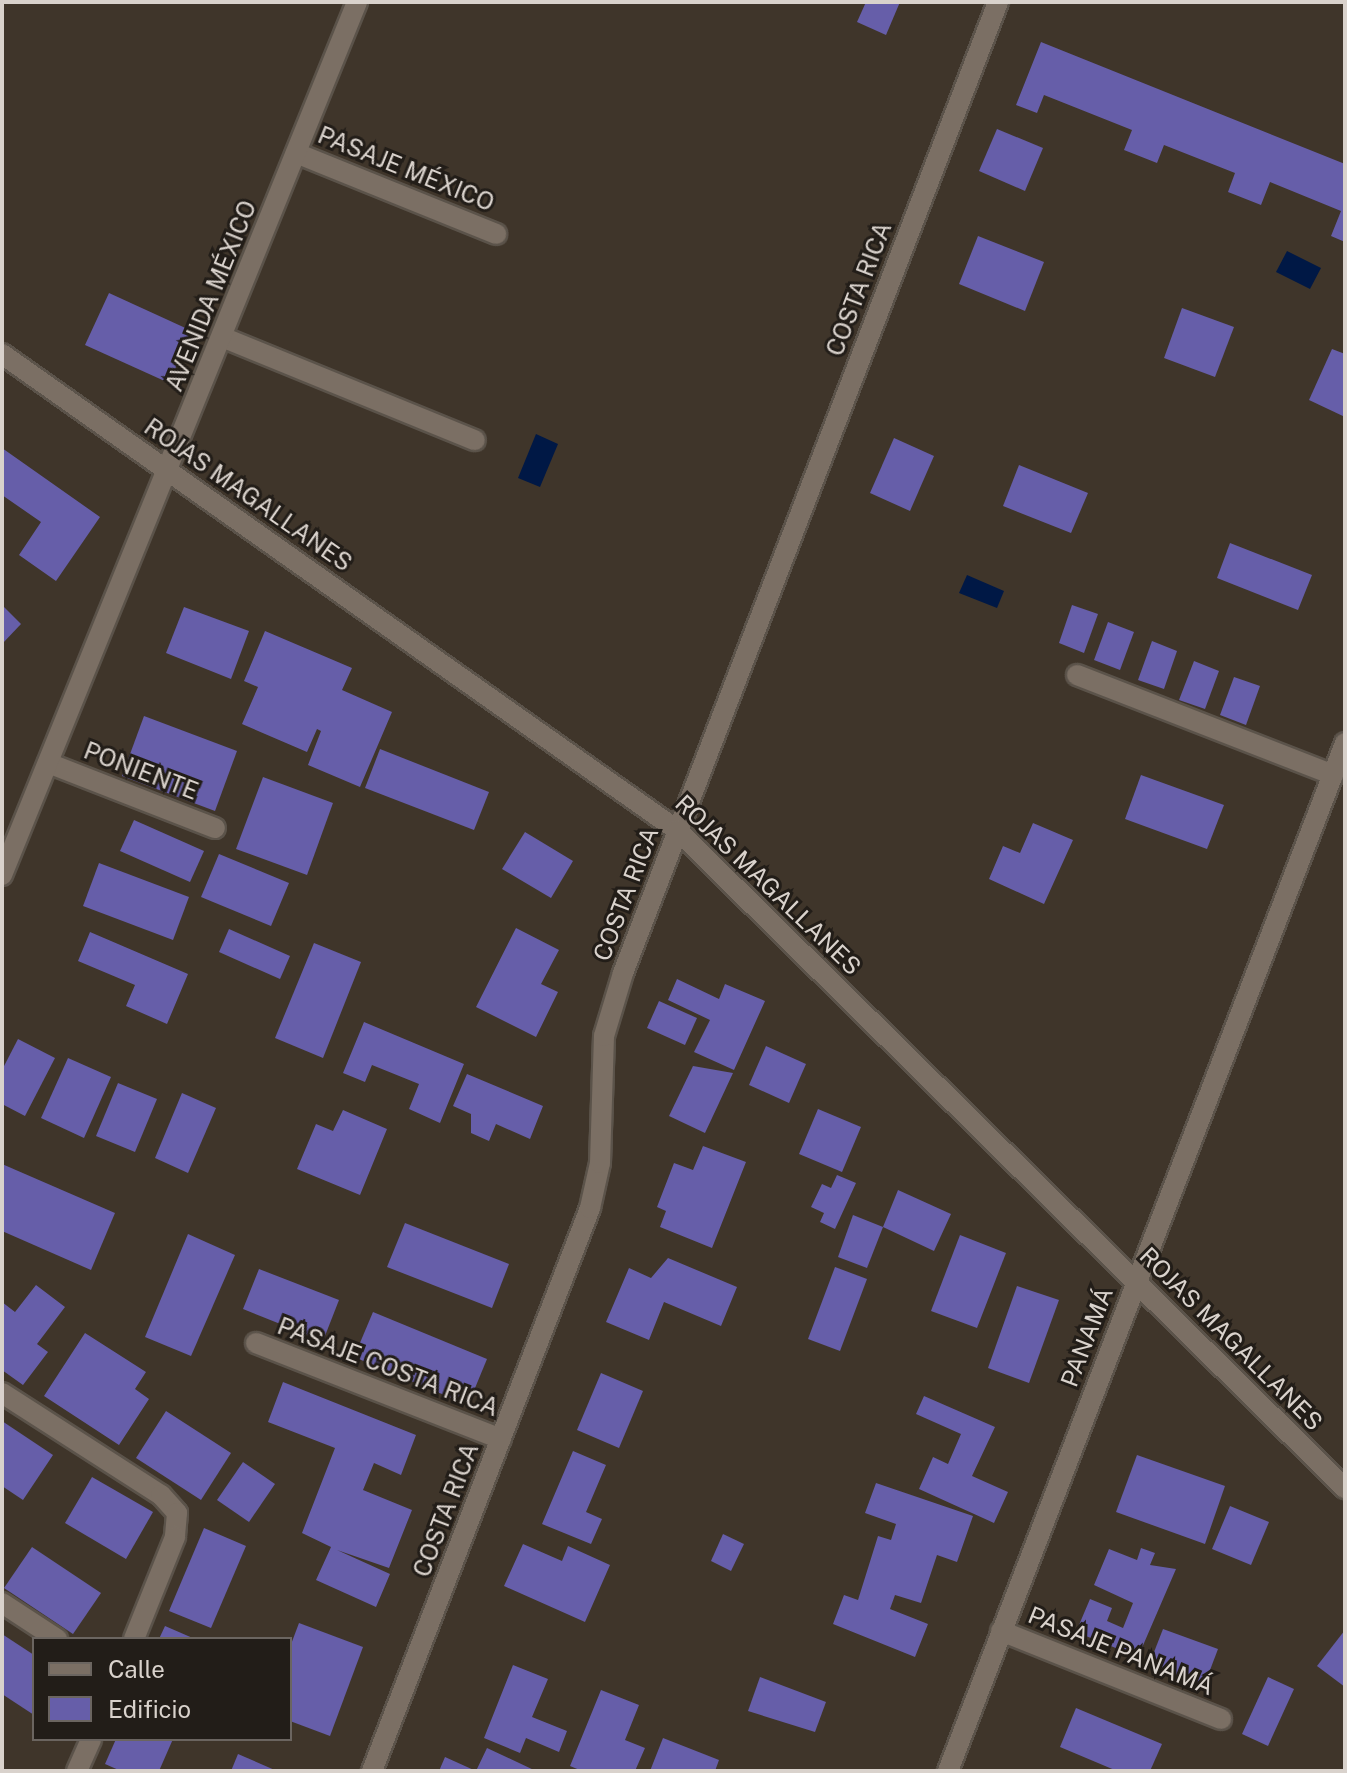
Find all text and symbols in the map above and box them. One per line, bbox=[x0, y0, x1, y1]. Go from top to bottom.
street label: PASAJE MÉXICO bbox=[314, 121, 498, 217]
street label: AVENIDA MÉXICO bbox=[160, 196, 262, 396]
street label: COSTA RICA bbox=[820, 218, 898, 360]
street label: ROJAS MAGALLANES bbox=[139, 412, 357, 578]
street label: PONIENTE bbox=[80, 736, 202, 806]
street label: ROJAS MAGALLANES bbox=[669, 789, 867, 981]
street label: COSTA RICA bbox=[587, 823, 665, 965]
street label: ROJAS MAGALLANES bbox=[1134, 1242, 1328, 1436]
street label: PANAMÁ bbox=[1055, 1283, 1119, 1391]
street label: PASAJE COSTA RICA bbox=[273, 1312, 503, 1422]
street label: COSTA RICA bbox=[407, 1439, 485, 1581]
street label: PASAJE PANAMÁ bbox=[1024, 1601, 1218, 1701]
legend bbox=[32, 1637, 292, 1741]
text: Calle bbox=[108, 1655, 165, 1683]
text: Edificio bbox=[108, 1695, 191, 1723]

